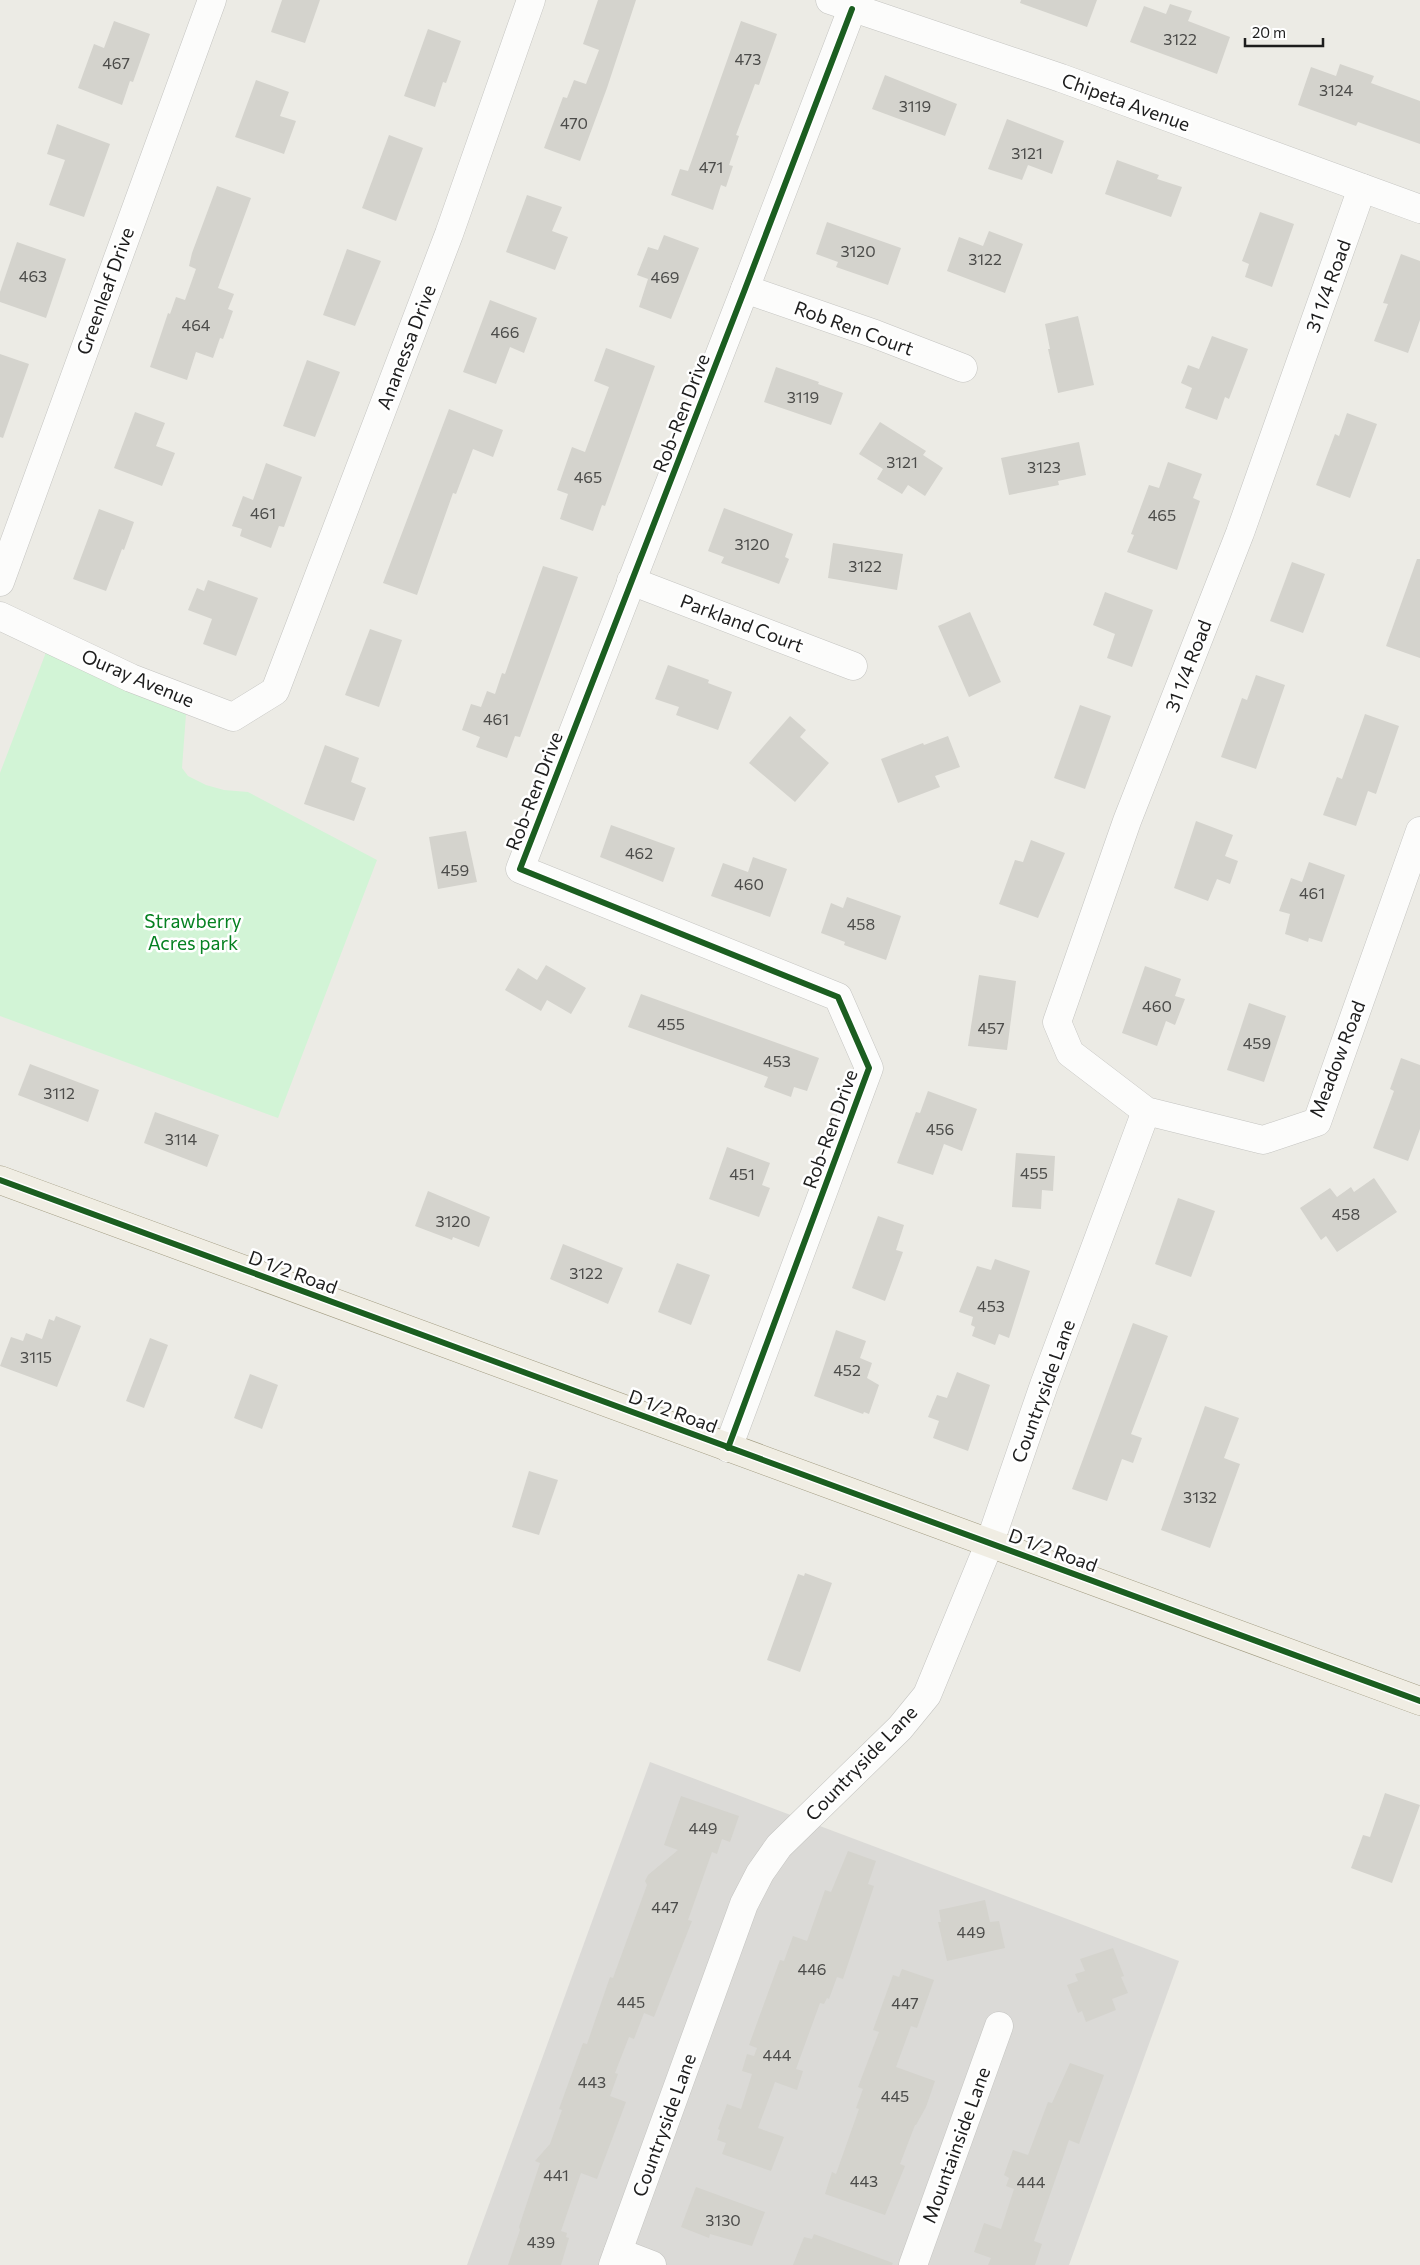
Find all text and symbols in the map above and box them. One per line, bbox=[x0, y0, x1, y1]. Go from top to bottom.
scale bar bbox=[1245, 15, 1322, 47]
text: 20 m bbox=[1252, 23, 1286, 41]
house number: 3122 bbox=[1163, 29, 1197, 48]
house number: 473 bbox=[735, 49, 761, 68]
house number: 467 bbox=[102, 53, 130, 72]
street label: Chipeta Avenue bbox=[1059, 68, 1193, 135]
house number: 3124 bbox=[1319, 80, 1353, 99]
house number: 3119 bbox=[899, 96, 931, 115]
house number: 470 bbox=[560, 113, 588, 132]
house number: 3121 bbox=[1011, 143, 1043, 162]
house number: 471 bbox=[699, 157, 723, 176]
street label: Greenleaf Drive bbox=[71, 224, 138, 358]
street label: 31 1/4 Road bbox=[1300, 236, 1355, 335]
house number: 3120 bbox=[840, 241, 876, 260]
house number: 3122 bbox=[968, 249, 1002, 268]
house number: 463 bbox=[19, 266, 47, 285]
house number: 469 bbox=[651, 267, 679, 286]
street label: Ananessa Drive bbox=[371, 281, 440, 412]
street label: Rob Ren Court bbox=[791, 295, 917, 360]
house number: 464 bbox=[182, 315, 211, 334]
house number: 466 bbox=[490, 322, 520, 341]
street label: Rob-Ren Drive bbox=[647, 350, 714, 475]
house number: 3119 bbox=[787, 387, 819, 406]
house number: 3121 bbox=[886, 452, 918, 471]
house number: 3123 bbox=[1027, 457, 1061, 476]
house number: 465 bbox=[574, 467, 602, 486]
house number: 461 bbox=[250, 503, 276, 522]
house number: 465 bbox=[1148, 505, 1176, 524]
house number: 3120 bbox=[734, 534, 770, 553]
house number: 3122 bbox=[848, 556, 882, 575]
street label: Parkland Court bbox=[677, 588, 807, 657]
street label: 31 1/4 Road bbox=[1159, 616, 1216, 715]
street label: Ouray Avenue bbox=[78, 643, 198, 712]
house number: 461 bbox=[483, 709, 509, 728]
street label: Rob-Ren Drive bbox=[500, 728, 567, 853]
house number: 462 bbox=[625, 843, 653, 862]
house number: 459 bbox=[441, 860, 469, 879]
house number: 460 bbox=[734, 874, 764, 893]
house number: 461 bbox=[1299, 883, 1325, 902]
park label: Strawberry Acres park bbox=[144, 909, 242, 954]
house number: 458 bbox=[847, 914, 875, 933]
house number: 460 bbox=[1142, 996, 1172, 1015]
street label: Meadow Road bbox=[1304, 997, 1369, 1121]
house number: 455 bbox=[657, 1014, 685, 1033]
house number: 457 bbox=[977, 1018, 1005, 1037]
house number: 459 bbox=[1243, 1033, 1271, 1052]
house number: 453 bbox=[763, 1051, 791, 1070]
street label: Rob-Ren Drive bbox=[797, 1066, 862, 1192]
house number: 3112 bbox=[43, 1083, 75, 1102]
house number: 456 bbox=[926, 1119, 954, 1138]
house number: 3114 bbox=[165, 1129, 198, 1148]
house number: 455 bbox=[1020, 1163, 1048, 1182]
house number: 451 bbox=[729, 1164, 755, 1183]
house number: 458 bbox=[1332, 1204, 1360, 1223]
house number: 3120 bbox=[435, 1211, 471, 1230]
street label: D 1/2 Road bbox=[246, 1245, 341, 1298]
house number: 3122 bbox=[569, 1263, 603, 1282]
house number: 453 bbox=[977, 1296, 1005, 1315]
street label: Countryside Lane bbox=[1006, 1316, 1079, 1466]
house number: 3115 bbox=[20, 1347, 52, 1366]
house number: 452 bbox=[833, 1360, 861, 1379]
street label: D 1/2 Road bbox=[626, 1384, 721, 1437]
house number: 3132 bbox=[1183, 1487, 1217, 1506]
street label: D 1/2 Road bbox=[1006, 1523, 1101, 1576]
street label: Countryside Lane bbox=[800, 1700, 921, 1825]
house number: 449 bbox=[689, 1818, 717, 1837]
house number: 447 bbox=[651, 1897, 679, 1916]
house number: 449 bbox=[957, 1922, 985, 1941]
house number: 446 bbox=[798, 1959, 826, 1978]
house number: 445 bbox=[617, 1992, 645, 2011]
house number: 447 bbox=[891, 1993, 919, 2012]
house number: 444 bbox=[763, 2045, 792, 2064]
street label: Countryside Lane bbox=[627, 2050, 700, 2200]
street label: Mountainside Lane bbox=[917, 2064, 994, 2226]
house number: 443 bbox=[578, 2072, 606, 2091]
house number: 445 bbox=[881, 2086, 909, 2105]
house number: 441 bbox=[543, 2165, 569, 2184]
house number: 443 bbox=[850, 2171, 878, 2190]
house number: 444 bbox=[1017, 2172, 1046, 2191]
house number: 3130 bbox=[705, 2210, 741, 2229]
house number: 439 bbox=[527, 2232, 555, 2251]

